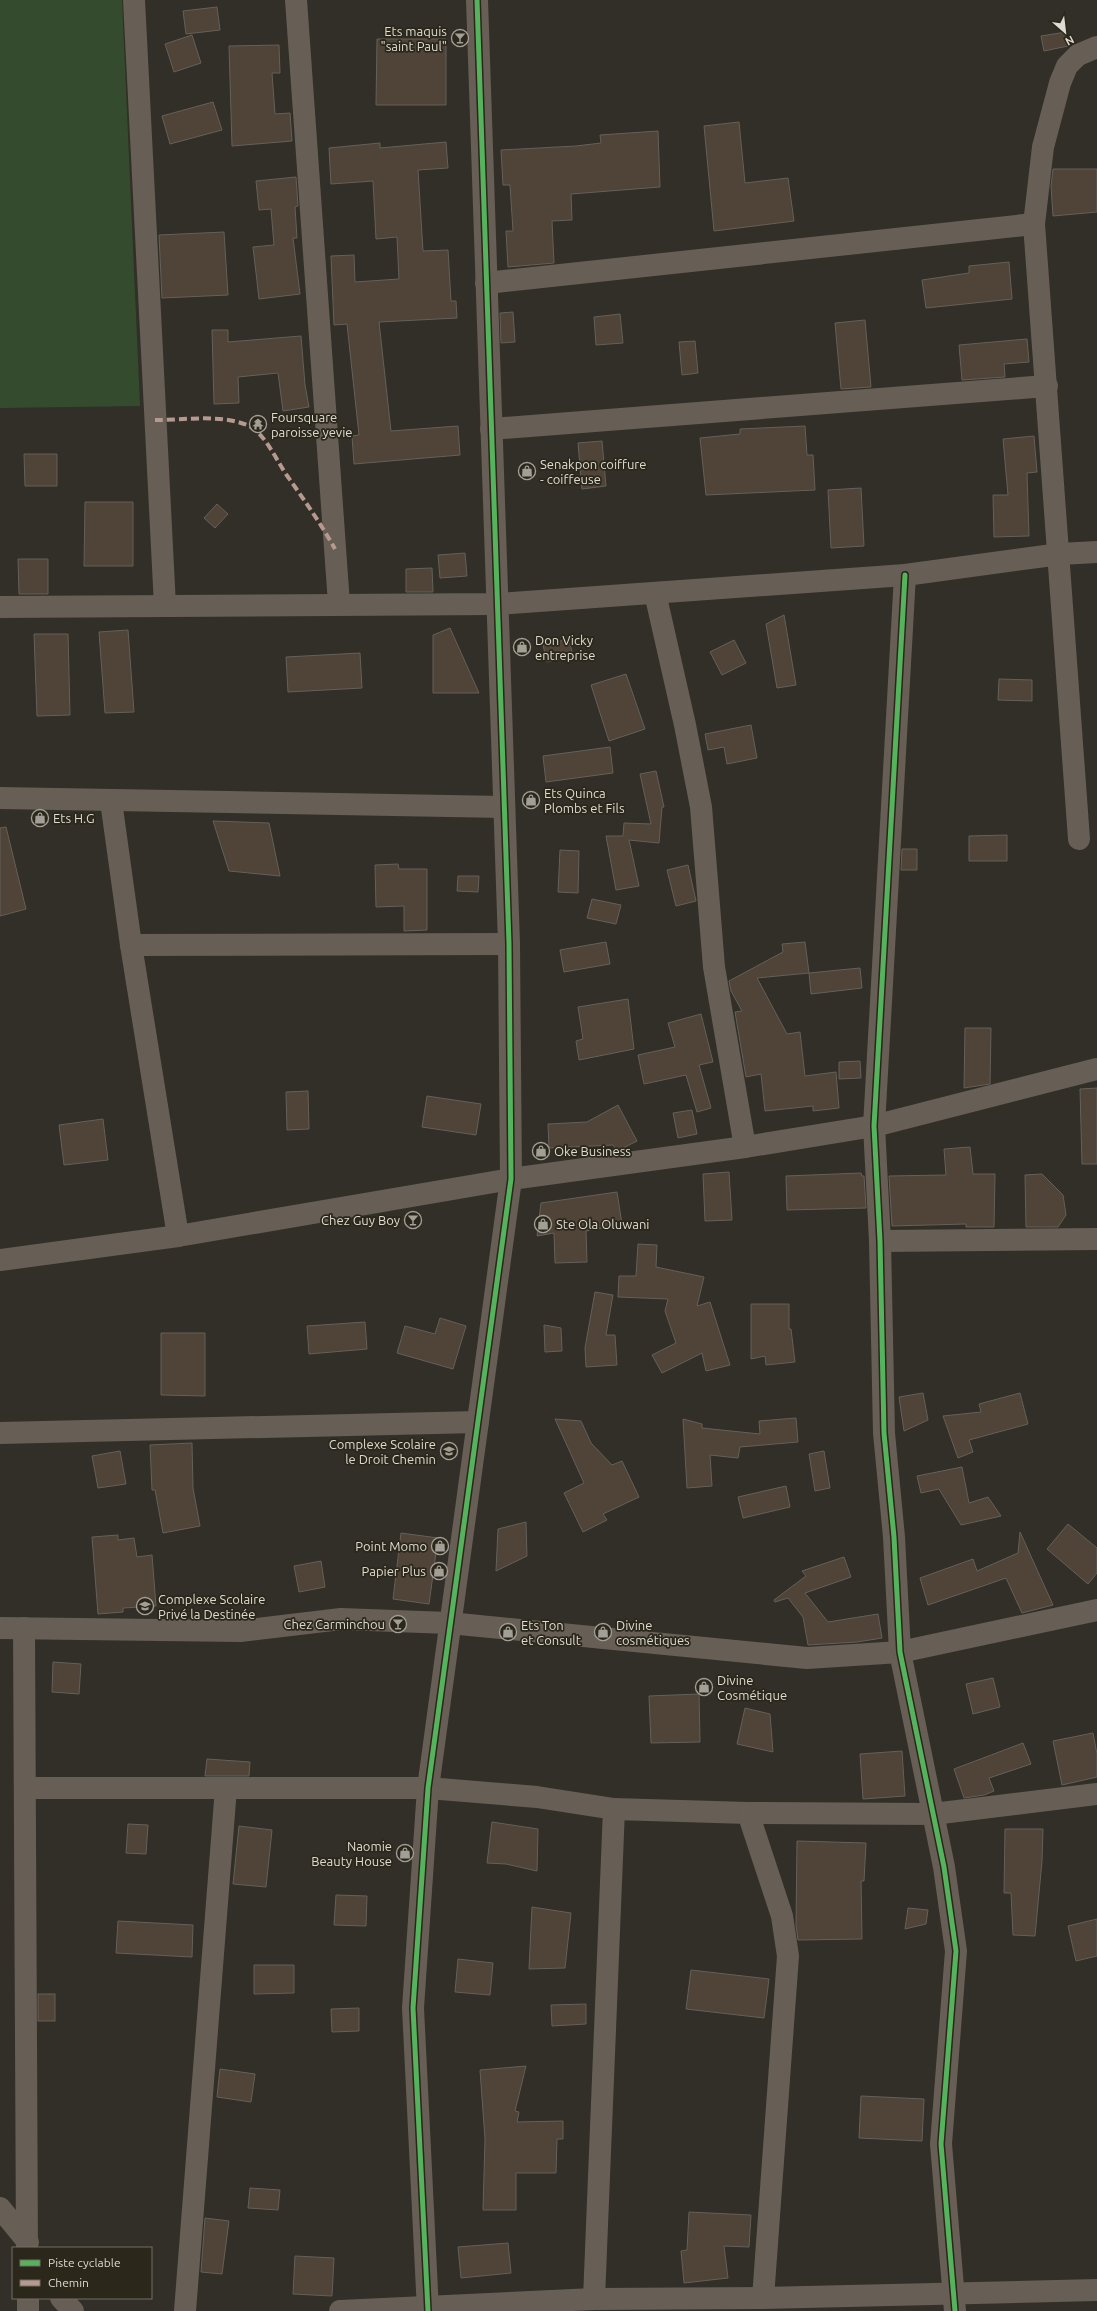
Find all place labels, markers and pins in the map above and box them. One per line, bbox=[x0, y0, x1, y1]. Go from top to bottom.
place label: Ets maquis "saint Paul" bbox=[380, 24, 447, 53]
bar icon: Ets maquis "saint Paul" bbox=[450, 28, 470, 48]
place label: Foursquare paroisse yevie bbox=[271, 410, 353, 439]
temple icon: Foursquare paroisse yevie bbox=[248, 414, 268, 434]
place label: Senakpon coiffure - coiffeuse bbox=[540, 457, 646, 486]
shop icon: Senakpon coiffure - coiffeuse bbox=[517, 461, 537, 481]
place label: Don Vicky entreprise bbox=[535, 633, 595, 662]
shop icon: Don Vicky entreprise bbox=[512, 637, 532, 657]
place label: Ets Quinca Plombs et Fils bbox=[544, 786, 625, 815]
shop icon: Ets Quinca Plombs et Fils bbox=[521, 790, 541, 810]
shop icon: Ets H.G bbox=[30, 808, 50, 828]
place label: Ets H.G bbox=[53, 811, 95, 825]
shop icon: Oke Business bbox=[531, 1141, 551, 1161]
place label: Oke Business bbox=[554, 1144, 631, 1158]
bar icon: Chez Guy Boy bbox=[403, 1210, 423, 1230]
place label: Chez Guy Boy bbox=[321, 1213, 400, 1227]
shop icon: Ste Ola Oluwani bbox=[533, 1214, 553, 1234]
place label: Ste Ola Oluwani bbox=[556, 1217, 649, 1231]
place label: Complexe Scolaire le Droit Chemin bbox=[329, 1437, 436, 1466]
school or university icon: Complexe Scolaire le Droit Chemin bbox=[439, 1441, 459, 1461]
shop icon: Point Momo bbox=[430, 1536, 450, 1556]
place label: Point Momo bbox=[355, 1539, 427, 1553]
shop icon: Papier Plus bbox=[429, 1561, 449, 1581]
place label: Papier Plus bbox=[362, 1564, 426, 1578]
place label: Complexe Scolaire Privé la Destinée bbox=[158, 1592, 265, 1621]
school or university icon: Complexe Scolaire Privé la Destinée bbox=[135, 1596, 155, 1616]
bar icon: Chez Carminchou bbox=[388, 1614, 408, 1634]
place label: Chez Carminchou bbox=[284, 1617, 385, 1631]
place label: Ets Ton et Consult bbox=[521, 1618, 581, 1647]
place label: Divine cosmétiques bbox=[616, 1618, 690, 1647]
shop icon: Ets Ton et Consult bbox=[498, 1622, 518, 1642]
shop icon: Divine cosmétiques bbox=[593, 1622, 613, 1642]
place label: Divine Cosmétique bbox=[717, 1673, 787, 1702]
shop icon: Divine Cosmétique bbox=[694, 1677, 714, 1697]
place label: Naomie Beauty House bbox=[311, 1839, 392, 1868]
shop icon: Naomie Beauty House bbox=[395, 1843, 415, 1863]

